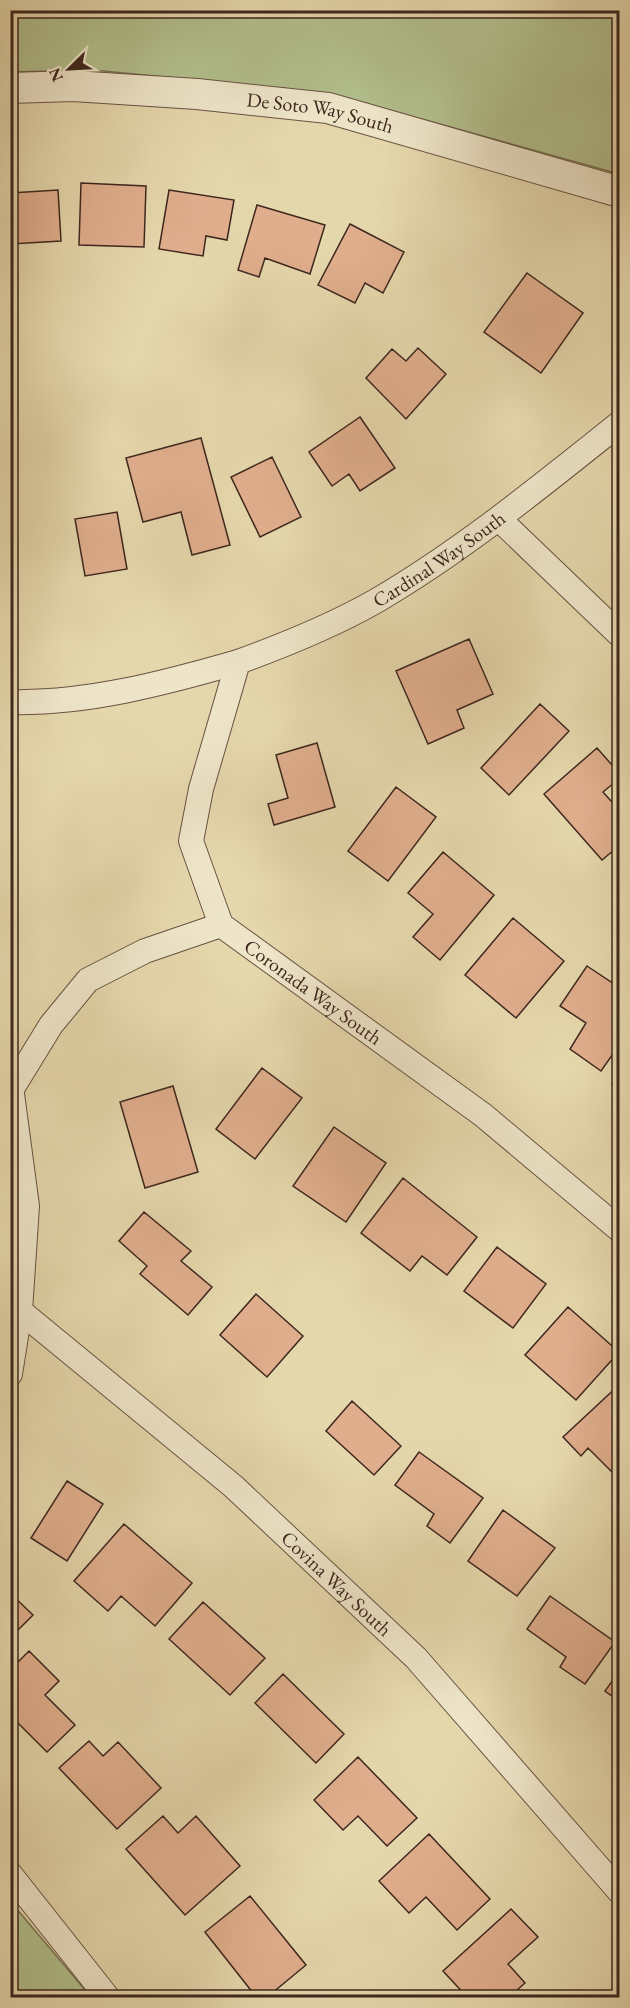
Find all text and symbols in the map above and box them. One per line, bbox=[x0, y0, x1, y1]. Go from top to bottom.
north arrow bbox=[39, 39, 99, 99]
text: N bbox=[44, 65, 68, 85]
street label: De Soto Way South bbox=[245, 86, 397, 139]
street label: Cardinal Way South bbox=[368, 505, 510, 613]
street label: Coronada Way South bbox=[239, 933, 388, 1051]
street label: Covina Way South bbox=[276, 1525, 398, 1642]

